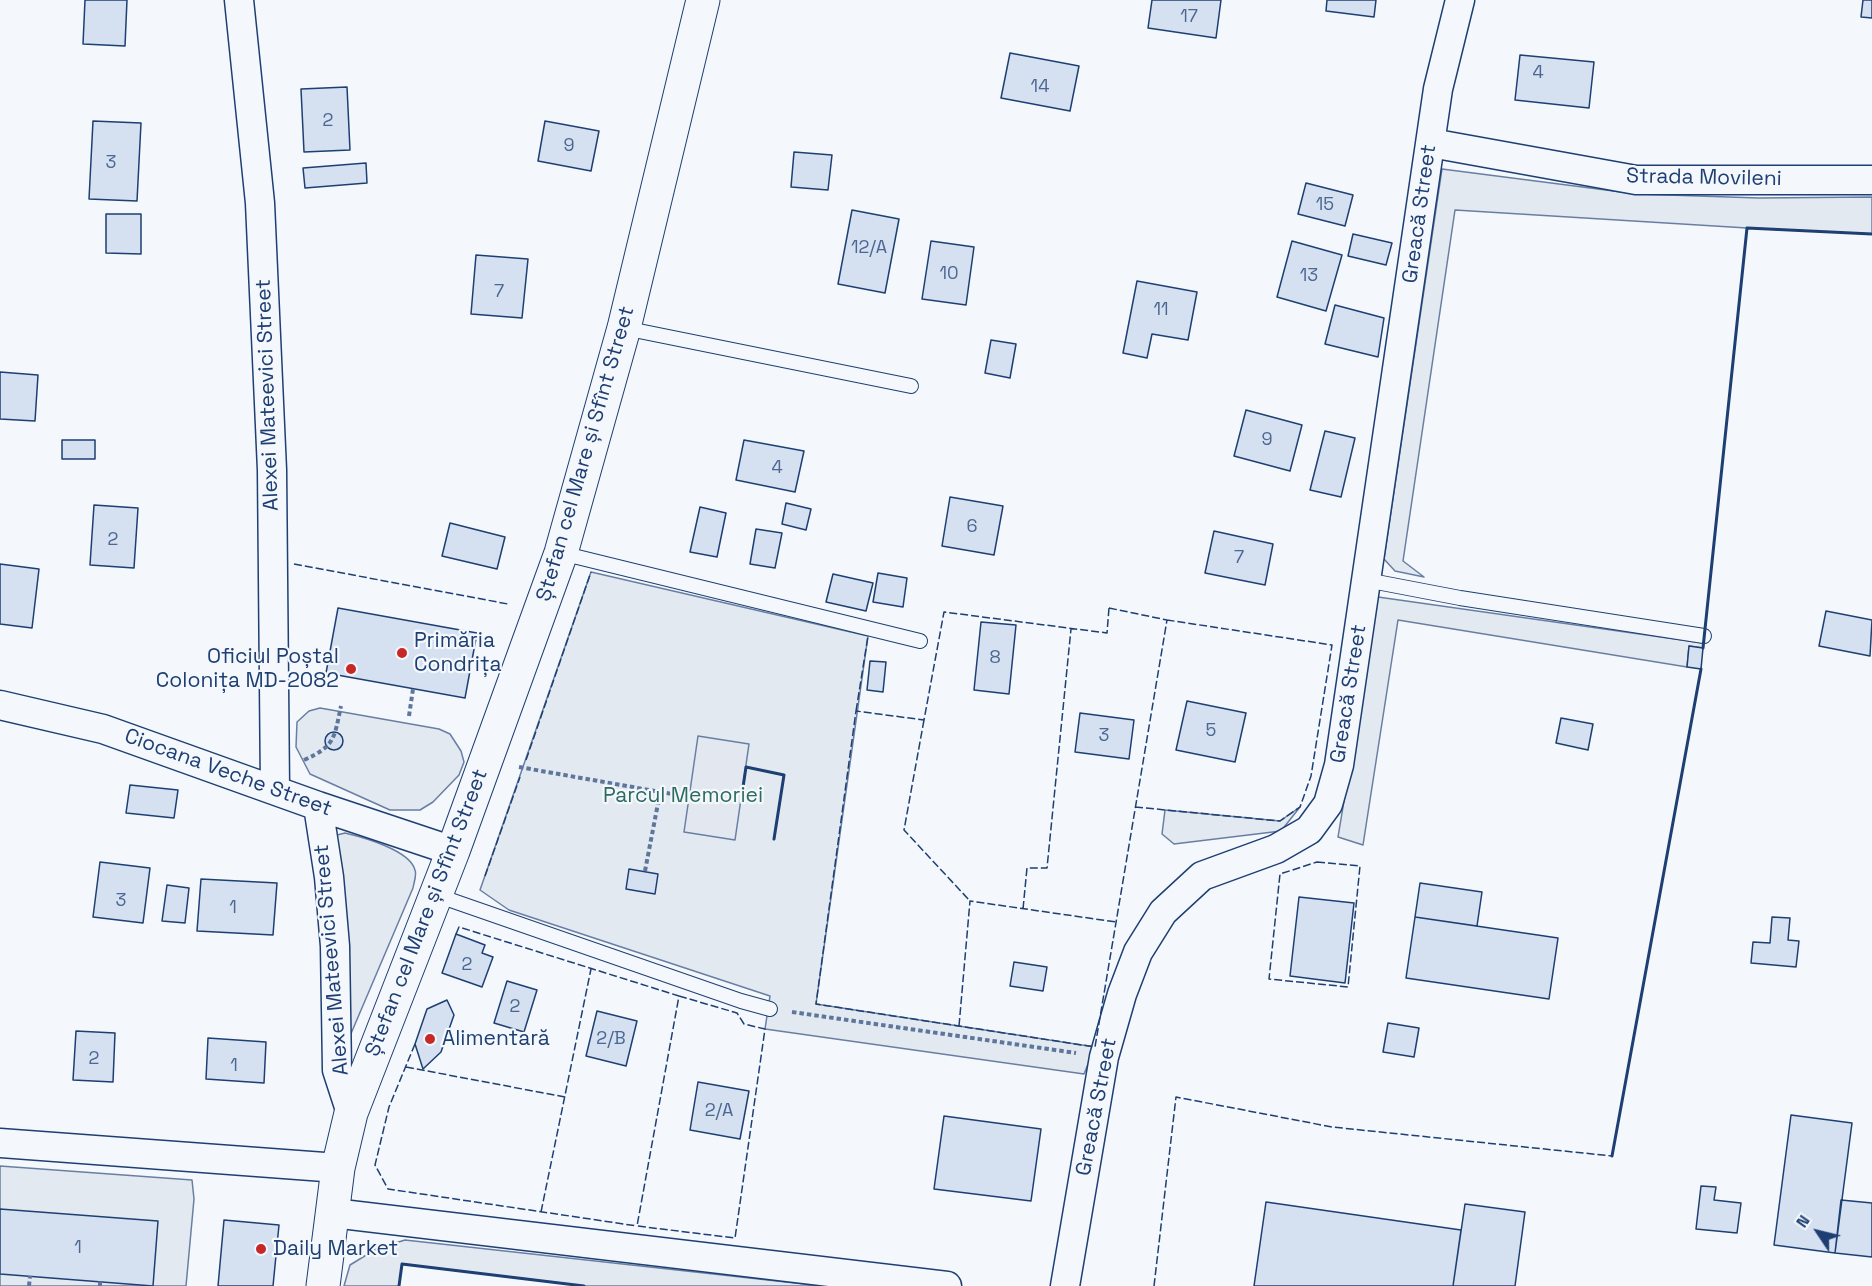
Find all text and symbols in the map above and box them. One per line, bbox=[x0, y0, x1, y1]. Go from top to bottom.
house number: 17 bbox=[1180, 6, 1198, 28]
house number: 4 bbox=[1532, 62, 1544, 84]
house number: 14 bbox=[1031, 76, 1049, 98]
house number: 2 bbox=[323, 110, 333, 132]
house number: 9 bbox=[563, 135, 575, 157]
street label: Greacă Street bbox=[1398, 143, 1442, 285]
house number: 3 bbox=[106, 152, 116, 174]
street label: Strada Movileni bbox=[1626, 164, 1782, 192]
house number: 15 bbox=[1316, 194, 1334, 216]
house number: 12/A bbox=[851, 237, 887, 259]
house number: 10 bbox=[939, 263, 959, 285]
house number: 13 bbox=[1300, 265, 1318, 287]
street label: Alexei Mateevici Street bbox=[251, 279, 285, 511]
house number: 7 bbox=[494, 281, 504, 303]
house number: 11 bbox=[1153, 299, 1169, 321]
street label: Ștefan cel Mare și Sfînt Street bbox=[532, 304, 640, 604]
house number: 9 bbox=[1261, 429, 1273, 451]
house number: 4 bbox=[771, 457, 783, 479]
house number: 6 bbox=[966, 516, 978, 538]
house number: 2 bbox=[108, 529, 118, 551]
house number: 7 bbox=[1234, 547, 1244, 569]
street label: Greacă Street bbox=[1326, 623, 1372, 765]
place label: Primăria Condrița bbox=[414, 628, 502, 678]
place label: Oficiul Poștal Colonița MD-2082 bbox=[156, 644, 339, 694]
marker: Primăria Condrița bbox=[395, 646, 409, 660]
house number: 8 bbox=[989, 647, 1001, 669]
marker: Oficiul Poștal Colonița MD-2082 bbox=[344, 662, 358, 676]
house number: 5 bbox=[1206, 720, 1216, 742]
street label: Ciocana Veche Street bbox=[121, 724, 335, 822]
house number: 3 bbox=[1099, 725, 1109, 747]
street label: Ștefan cel Mare și Sfînt Street bbox=[360, 766, 494, 1060]
park label: Parcul Memoriei bbox=[603, 783, 763, 809]
street label: Alexei Mateevici Street bbox=[309, 843, 355, 1077]
house number: 3 bbox=[116, 890, 126, 912]
house number: 1 bbox=[229, 897, 237, 919]
house number: 2 bbox=[462, 954, 472, 976]
house number: 2 bbox=[510, 996, 520, 1018]
place label: Alimentară bbox=[442, 1026, 550, 1052]
house number: 2/B bbox=[596, 1028, 626, 1050]
marker: Alimentară bbox=[423, 1032, 437, 1046]
street label: Greacă Street bbox=[1071, 1036, 1123, 1178]
house number: 2 bbox=[89, 1048, 99, 1070]
house number: 1 bbox=[230, 1055, 238, 1077]
house number: 2/A bbox=[705, 1100, 733, 1122]
north arrow bbox=[1788, 1202, 1848, 1262]
text: N bbox=[1791, 1211, 1815, 1232]
place label: Daily Market bbox=[273, 1236, 398, 1262]
house number: 1 bbox=[74, 1237, 82, 1259]
marker: Daily Market bbox=[254, 1242, 268, 1256]

